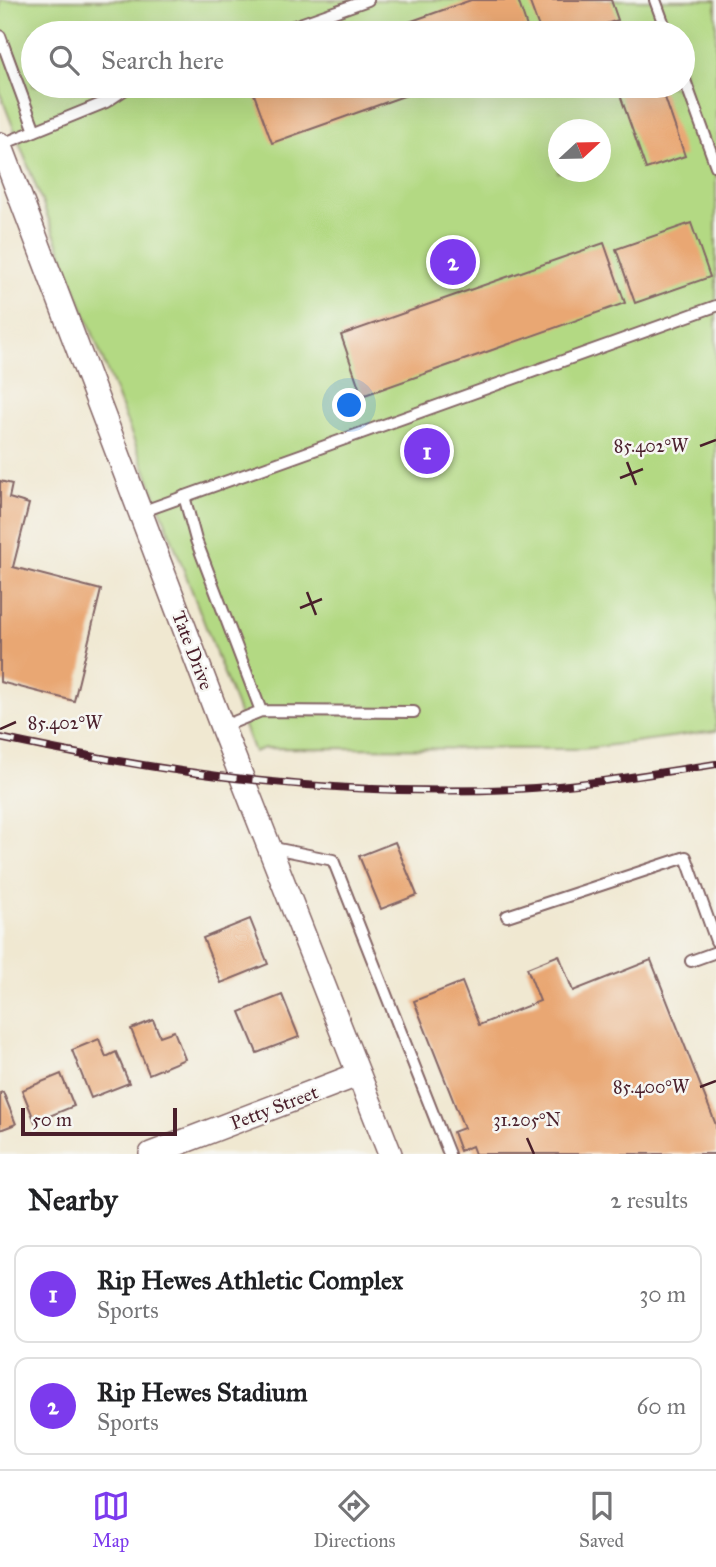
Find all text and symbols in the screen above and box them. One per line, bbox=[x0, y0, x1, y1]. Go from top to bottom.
search box bbox=[21, 21, 695, 98]
icon: search bbox=[45, 41, 83, 79]
text: Search here bbox=[101, 44, 224, 76]
north arrow bbox=[548, 119, 611, 182]
pin: 2 bbox=[430, 236, 476, 288]
your location bbox=[332, 388, 366, 422]
pin: 1 bbox=[404, 425, 450, 477]
text: 85.402°W bbox=[614, 435, 689, 457]
street label: Tate Drive bbox=[167, 608, 218, 693]
text: 85.402°W bbox=[28, 712, 103, 734]
text: 85.400°W bbox=[613, 1076, 690, 1098]
street label: Petty Street bbox=[227, 1080, 321, 1135]
scale bar bbox=[21, 1105, 177, 1137]
text: 50 m bbox=[32, 1108, 72, 1131]
text: 31.205°N bbox=[493, 1109, 561, 1131]
text: Nearby bbox=[28, 1182, 118, 1218]
text: 2 results bbox=[610, 1186, 688, 1214]
text: Rip Hewes Athletic Complex bbox=[97, 1264, 403, 1296]
text: 1 bbox=[48, 1280, 58, 1308]
text: 30 m bbox=[639, 1280, 686, 1308]
text: Sports bbox=[97, 1296, 159, 1324]
text: Rip Hewes Stadium bbox=[97, 1376, 308, 1408]
text: 2 bbox=[47, 1392, 59, 1420]
text: 60 m bbox=[637, 1392, 686, 1420]
text: Sports bbox=[97, 1408, 159, 1436]
tab: Map bbox=[92, 1487, 130, 1552]
tab: Directions bbox=[313, 1487, 395, 1552]
tab: Saved bbox=[579, 1487, 624, 1552]

